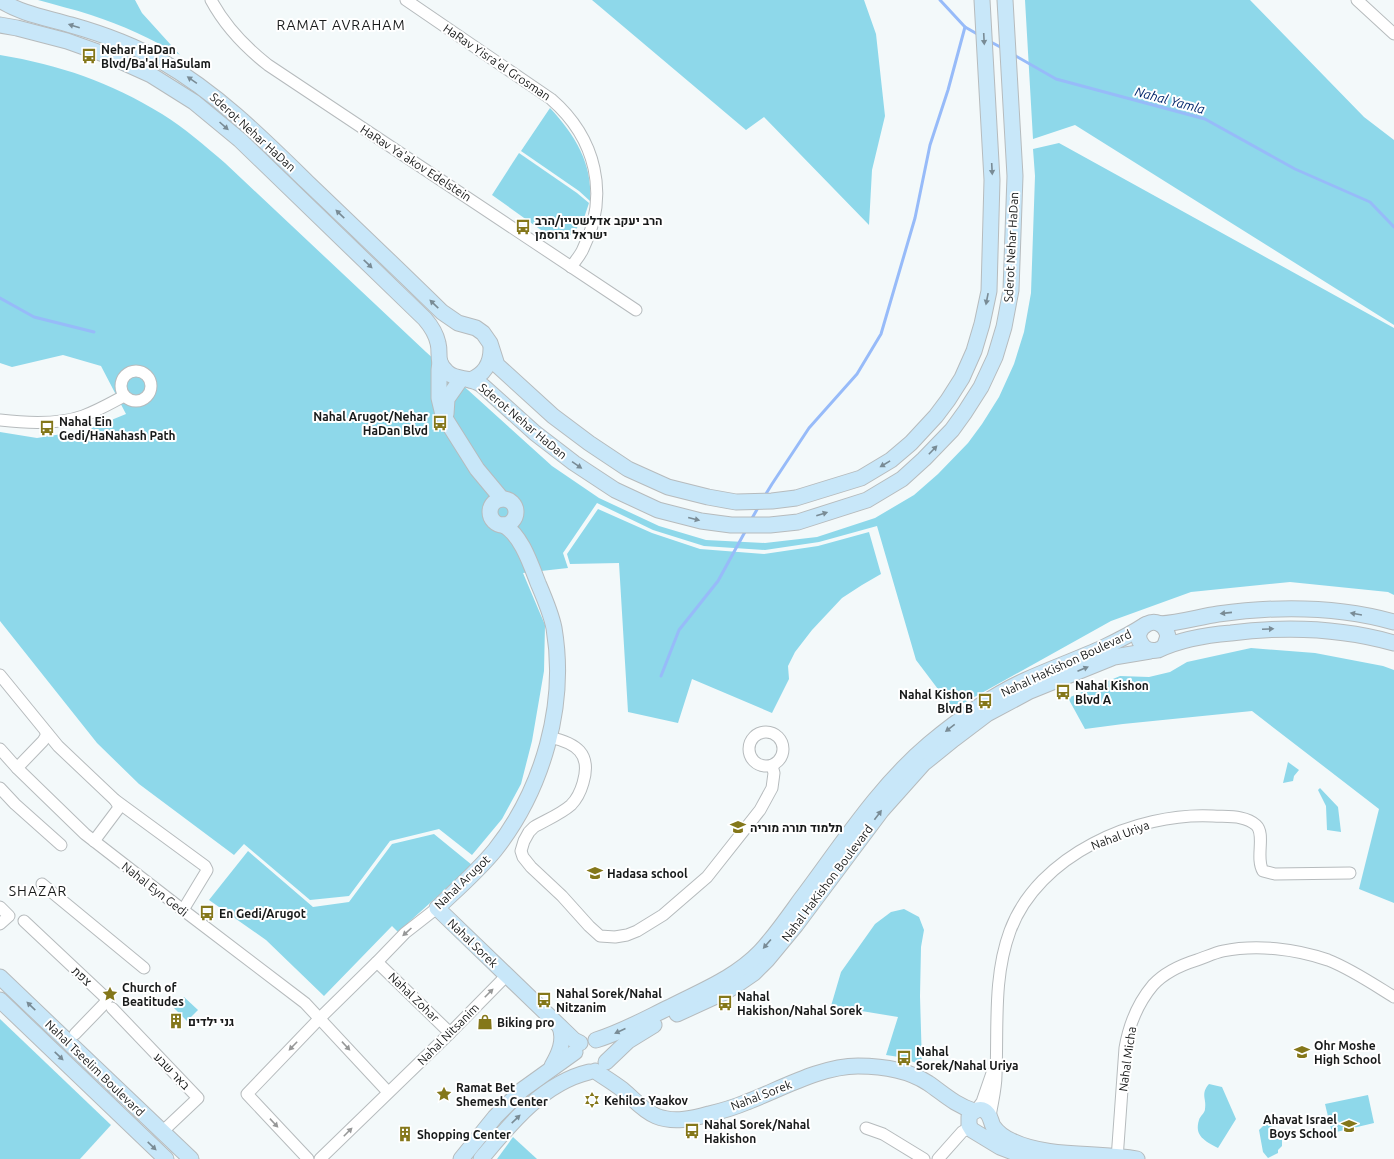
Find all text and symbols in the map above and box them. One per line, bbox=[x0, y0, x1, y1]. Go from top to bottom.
district label: RAMAT AVRAHAM bbox=[276, 17, 406, 33]
street label: HaRav Yisra'el Grosman bbox=[441, 21, 553, 103]
one-way arrow bbox=[68, 23, 80, 29]
one-way arrow bbox=[981, 33, 988, 45]
place label: Nehar HaDan Blvd/Ba'al HaSulam bbox=[101, 43, 211, 70]
bus stop icon: Nehar HaDan Blvd/Ba'al HaSulam bbox=[80, 47, 98, 65]
one-way arrow bbox=[187, 76, 197, 84]
water label: Nahal Yamla bbox=[1134, 84, 1206, 116]
street label: Sderot Nehar HaDan bbox=[208, 90, 298, 174]
one-way arrow bbox=[219, 122, 229, 131]
street label: HaRav Ya'akov Edelstein bbox=[358, 122, 474, 204]
one-way arrow bbox=[988, 163, 995, 175]
street label: Sderot Nehar HaDan bbox=[1002, 191, 1020, 303]
one-way arrow bbox=[335, 209, 345, 219]
place label: הרב יעקב אדלשטיין/הרב ישראל גרוסמן bbox=[535, 214, 663, 241]
bus stop icon: הרב יעקב אדלשטיין/הרב ישראל גרוסמן bbox=[514, 218, 532, 236]
one-way arrow bbox=[363, 259, 373, 269]
one-way arrow bbox=[984, 292, 990, 305]
one-way arrow bbox=[429, 299, 439, 309]
street label: Sderot Nehar HaDan bbox=[476, 381, 570, 461]
place label: Nahal Arugot/Nehar HaDan Blvd bbox=[313, 410, 428, 437]
bus stop icon: Nahal Arugot/Nehar HaDan Blvd bbox=[431, 414, 449, 432]
place label: Nahal Ein Gedi/HaNahash Path bbox=[59, 415, 176, 442]
bus stop icon: Nahal Ein Gedi/HaNahash Path bbox=[38, 419, 56, 437]
one-way arrow bbox=[928, 445, 938, 455]
one-way arrow bbox=[879, 460, 891, 467]
one-way arrow bbox=[572, 461, 582, 469]
one-way arrow bbox=[816, 511, 828, 517]
one-way arrow bbox=[688, 516, 700, 522]
one-way arrow bbox=[1220, 610, 1232, 616]
one-way arrow bbox=[1350, 610, 1362, 616]
one-way arrow bbox=[1262, 626, 1274, 633]
street label: Nahal HaKishon Boulevard bbox=[999, 627, 1133, 699]
one-way arrow bbox=[1078, 665, 1090, 671]
place label: Nahal Kishon Blvd A bbox=[1075, 679, 1149, 706]
bus stop icon: Nahal Kishon Blvd A bbox=[1054, 683, 1072, 701]
place label: Nahal Kishon Blvd B bbox=[899, 688, 973, 715]
bus stop icon: Nahal Kishon Blvd B bbox=[976, 692, 994, 710]
one-way arrow bbox=[944, 724, 955, 732]
one-way arrow bbox=[874, 810, 882, 821]
school or university icon: תלמוד תורה מוריה bbox=[729, 818, 747, 836]
street label: Nahal Uriya bbox=[1089, 818, 1151, 852]
place label: תלמוד תורה מוריה bbox=[750, 821, 843, 834]
street label: Nahal HaKishon Boulevard bbox=[779, 822, 875, 944]
street label: Nahal Arugot bbox=[432, 852, 492, 912]
street label: Nahal Eyn Gedi bbox=[119, 859, 191, 919]
school or university icon: Hadasa school bbox=[586, 864, 604, 882]
place label: Hadasa school bbox=[607, 867, 688, 880]
district label: SHAZAR bbox=[9, 883, 67, 899]
bus stop icon: En Gedi/Arugot bbox=[198, 904, 216, 922]
place label: En Gedi/Arugot bbox=[219, 907, 306, 920]
street label: Nahal Sorek bbox=[445, 916, 501, 970]
one-way arrow bbox=[402, 927, 411, 936]
one-way arrow bbox=[762, 938, 771, 949]
street label: צפת bbox=[70, 964, 95, 988]
street label: Nahal Zohar bbox=[386, 970, 442, 1025]
place label: Church of Beatitudes bbox=[122, 981, 184, 1008]
place icon: Church of Beatitudes bbox=[101, 985, 119, 1003]
place label: Nahal Sorek/Nahal Nitzanim bbox=[556, 987, 662, 1014]
one-way arrow bbox=[484, 988, 494, 998]
place label: Nahal Hakishon/Nahal Sorek bbox=[737, 990, 863, 1017]
bus stop icon: Nahal Sorek/Nahal Nitzanim bbox=[535, 991, 553, 1009]
bus stop icon: Nahal Hakishon/Nahal Sorek bbox=[716, 994, 734, 1012]
one-way arrow bbox=[26, 1001, 36, 1011]
street label: Nahal Nitsanim bbox=[415, 1001, 481, 1067]
building icon: גני ילדים bbox=[167, 1012, 185, 1030]
shop icon: Biking pro bbox=[476, 1013, 494, 1031]
place label: גני ילדים bbox=[188, 1015, 234, 1028]
place label: Biking pro bbox=[497, 1016, 555, 1029]
street label: Nahal Tseelim Boulevard bbox=[43, 1017, 147, 1119]
street label: Nahal Micha bbox=[1116, 1026, 1138, 1092]
one-way arrow bbox=[615, 1028, 626, 1034]
place label: Ohr Moshe High School bbox=[1314, 1039, 1381, 1066]
one-way arrow bbox=[288, 1041, 298, 1051]
one-way arrow bbox=[341, 1041, 351, 1051]
school or university icon: Ohr Moshe High School bbox=[1293, 1043, 1311, 1061]
place label: Nahal Sorek/Nahal Uriya bbox=[916, 1045, 1019, 1072]
bus stop icon: Nahal Sorek/Nahal Uriya bbox=[895, 1049, 913, 1067]
street label: באר שבע bbox=[152, 1050, 193, 1092]
one-way arrow bbox=[53, 1052, 64, 1061]
street label: Nahal Sorek bbox=[729, 1077, 793, 1113]
place label: Ramat Bet Shemesh Center bbox=[456, 1081, 548, 1108]
place icon: Ramat Bet Shemesh Center bbox=[435, 1085, 453, 1103]
synagogue icon: Kehilos Yaakov bbox=[583, 1091, 601, 1109]
place label: Kehilos Yaakov bbox=[604, 1094, 689, 1107]
place label: Ahavat Israel Boys School bbox=[1263, 1113, 1337, 1140]
one-way arrow bbox=[511, 1114, 521, 1124]
school or university icon: Ahavat Israel Boys School bbox=[1340, 1117, 1358, 1135]
one-way arrow bbox=[269, 1118, 278, 1128]
place label: Nahal Sorek/Nahal Hakishon bbox=[704, 1118, 810, 1145]
bus stop icon: Nahal Sorek/Nahal Hakishon bbox=[683, 1122, 701, 1140]
building icon: Shopping Center bbox=[396, 1125, 414, 1143]
one-way arrow bbox=[343, 1127, 353, 1136]
place label: Shopping Center bbox=[417, 1128, 511, 1141]
one-way arrow bbox=[148, 1141, 157, 1150]

